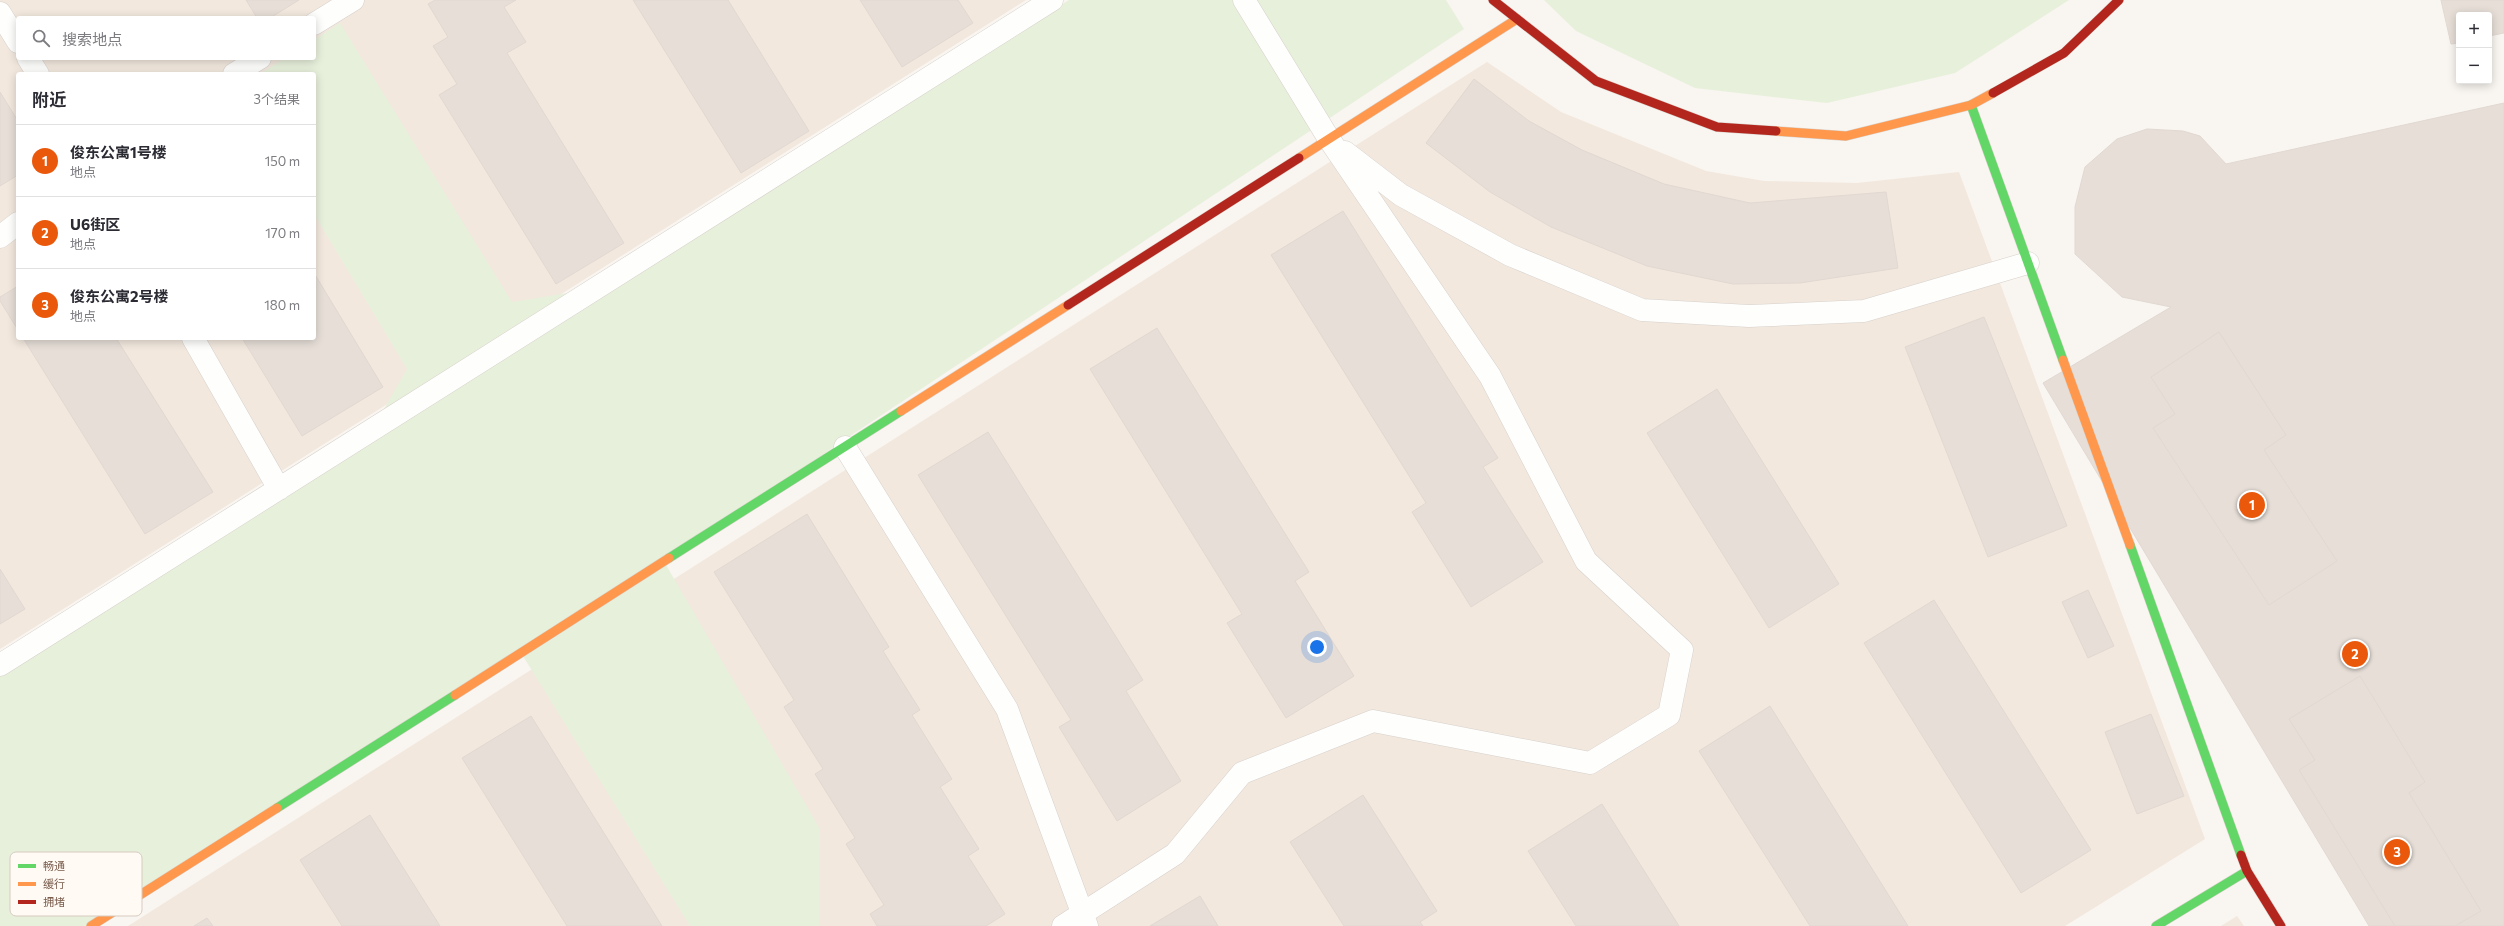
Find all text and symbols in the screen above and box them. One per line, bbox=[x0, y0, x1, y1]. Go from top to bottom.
map controls bbox=[2456, 12, 2492, 84]
button: + bbox=[2456, 12, 2492, 48]
search box bbox=[16, 16, 316, 60]
icon: search bbox=[30, 27, 52, 49]
text: 搜索地点 bbox=[62, 30, 122, 48]
button: − bbox=[2456, 48, 2492, 84]
text: 附近 bbox=[32, 89, 66, 110]
text: 3个结果 bbox=[254, 91, 300, 107]
text: 俊东公寓1号楼 bbox=[70, 143, 167, 161]
text: 1 bbox=[42, 153, 48, 169]
text: 150 m bbox=[265, 153, 300, 169]
text: 地点 bbox=[70, 164, 96, 180]
text: U6街区 bbox=[70, 215, 120, 233]
text: 2 bbox=[41, 225, 49, 241]
text: 170 m bbox=[265, 225, 300, 241]
text: 地点 bbox=[70, 236, 96, 252]
text: 俊东公寓2号楼 bbox=[70, 287, 169, 305]
text: 3 bbox=[41, 297, 49, 313]
text: 180 m bbox=[264, 297, 300, 313]
text: 地点 bbox=[70, 308, 96, 324]
pin: 1 bbox=[2239, 490, 2265, 520]
your location bbox=[1307, 637, 1327, 657]
pin: 2 bbox=[2342, 639, 2368, 669]
pin: 3 bbox=[2384, 837, 2410, 867]
legend bbox=[10, 852, 142, 916]
text: 畅通 bbox=[43, 859, 65, 872]
text: 缓行 bbox=[43, 877, 65, 890]
text: 拥堵 bbox=[43, 895, 65, 908]

